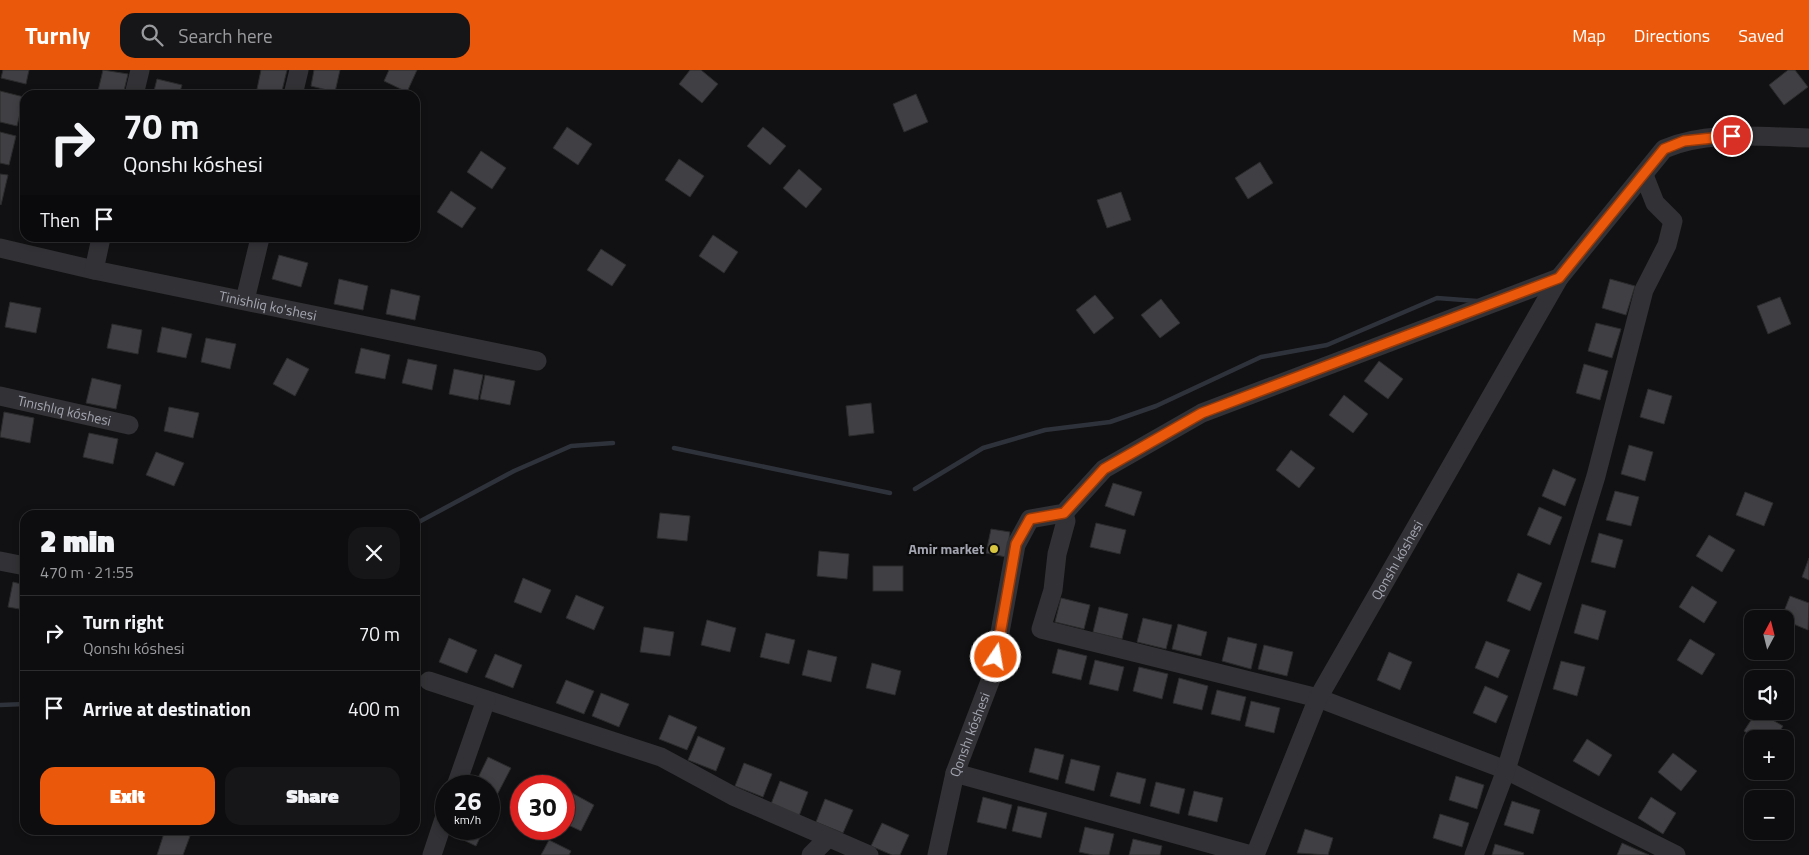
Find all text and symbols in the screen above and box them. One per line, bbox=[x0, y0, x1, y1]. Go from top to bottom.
search box bbox=[120, 13, 470, 58]
text: Turnly bbox=[25, 17, 90, 53]
icon: search bbox=[138, 21, 166, 49]
text: Search here bbox=[178, 21, 273, 50]
text: Map bbox=[1572, 22, 1606, 49]
text: Directions bbox=[1634, 22, 1710, 49]
text: Saved bbox=[1738, 22, 1784, 49]
text: 70 m bbox=[123, 99, 199, 153]
icon: right bbox=[40, 110, 105, 175]
pin bbox=[1711, 115, 1753, 157]
icon: arrive bbox=[1718, 122, 1746, 150]
text: Qonshı kóshesi bbox=[123, 147, 263, 181]
text: Then bbox=[40, 205, 80, 234]
icon: arrive bbox=[90, 205, 118, 233]
street label: Tinishliq ko'shesi bbox=[217, 285, 319, 325]
street label: Tınıshlıq kóshesi bbox=[16, 389, 113, 431]
street label: Qonshı kóshesi bbox=[1365, 516, 1428, 604]
text: 2 min bbox=[40, 518, 115, 564]
button: close bbox=[348, 527, 400, 579]
place label: Amir market bbox=[908, 538, 984, 559]
marker: Amir market bbox=[988, 543, 1000, 555]
text: 470 m · 21:55 bbox=[40, 560, 134, 584]
text: Turn right bbox=[83, 607, 164, 636]
north arrow bbox=[1744, 610, 1794, 660]
map controls bbox=[1744, 610, 1794, 840]
icon: right bbox=[40, 619, 68, 647]
text: 70 m bbox=[359, 619, 400, 648]
position arrow bbox=[969, 630, 1021, 682]
text: Qonshı kóshesi bbox=[83, 636, 185, 660]
button: sound bbox=[1744, 670, 1794, 720]
street label: Qonshı kóshesi bbox=[943, 689, 995, 780]
icon: arrive bbox=[40, 694, 68, 722]
text: Arrive at destination bbox=[83, 694, 251, 723]
text: 400 m bbox=[348, 694, 400, 723]
button: + bbox=[1744, 730, 1794, 780]
button: Exit bbox=[40, 767, 215, 825]
button: Share bbox=[225, 767, 400, 825]
speed limit sign: 30 bbox=[510, 775, 575, 840]
text: 26 bbox=[453, 782, 482, 820]
button: − bbox=[1744, 790, 1794, 840]
text: km/h bbox=[454, 810, 481, 829]

